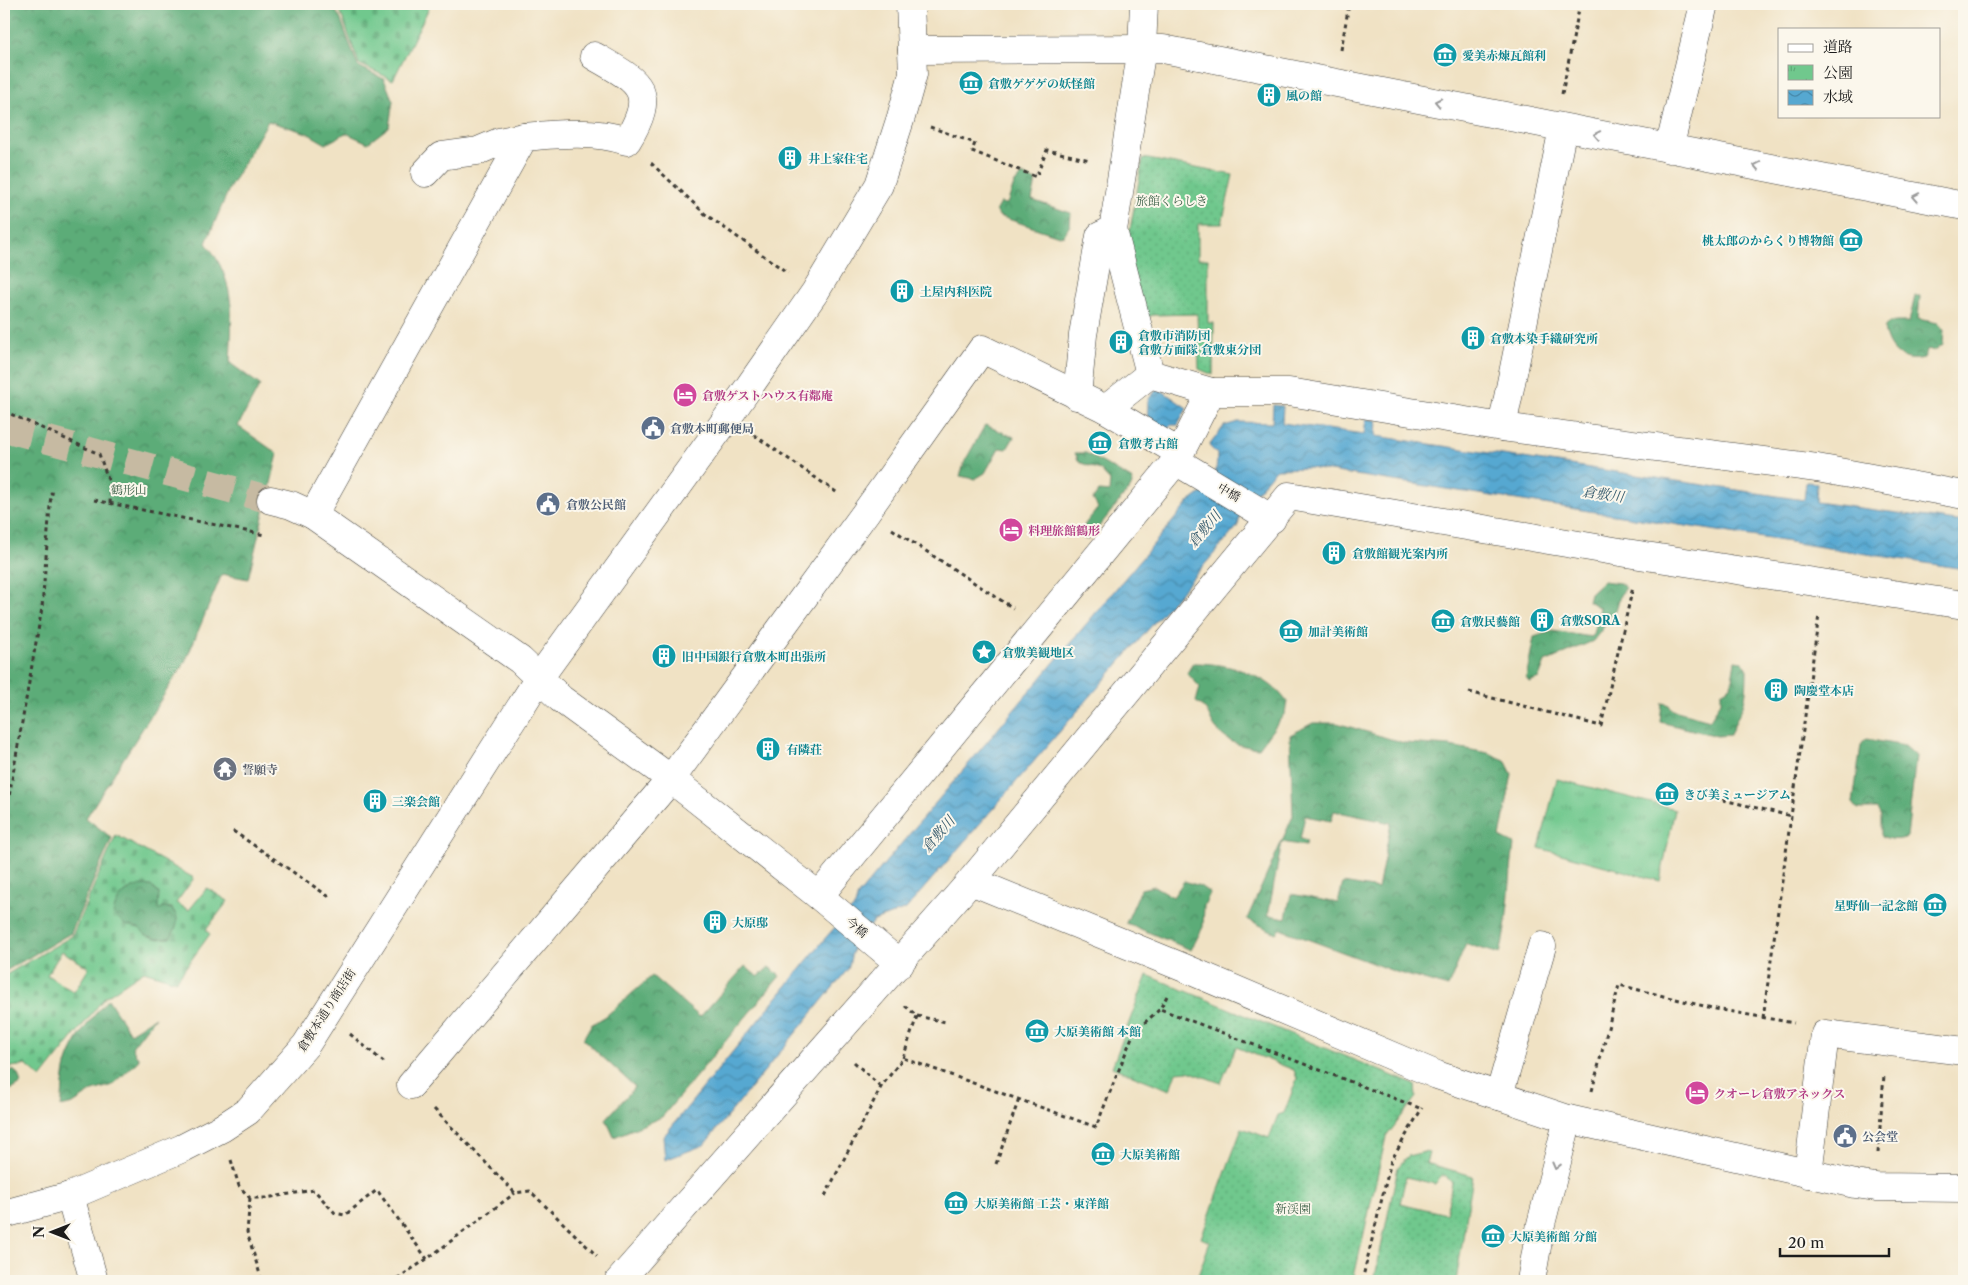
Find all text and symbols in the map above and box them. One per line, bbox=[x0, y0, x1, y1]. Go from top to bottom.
legend bbox=[1778, 28, 1940, 118]
text: 道路 bbox=[1823, 37, 1853, 56]
museum icon: 愛美赤煉瓦館利 bbox=[1432, 42, 1458, 68]
place label: 愛美赤煉瓦館利 bbox=[1462, 48, 1546, 63]
text: 公園 bbox=[1823, 63, 1853, 82]
museum icon: 倉敷ゲゲゲの妖怪館 bbox=[958, 70, 984, 96]
place label: 倉敷ゲゲゲの妖怪館 bbox=[988, 76, 1095, 91]
building icon: 風の館 bbox=[1256, 82, 1282, 108]
text: 水域 bbox=[1823, 87, 1853, 106]
place label: 風の館 bbox=[1286, 88, 1322, 103]
one-way arrow bbox=[1434, 97, 1443, 108]
one-way arrow bbox=[1593, 130, 1602, 141]
building icon: 井上家住宅 bbox=[777, 145, 803, 171]
place label: 井上家住宅 bbox=[808, 151, 868, 166]
one-way arrow bbox=[1752, 162, 1761, 172]
one-way arrow bbox=[1912, 192, 1921, 203]
park label: 旅館くらしき bbox=[1136, 193, 1208, 208]
museum icon: 桃太郎のからくり博物館 bbox=[1838, 227, 1864, 253]
place label: 桃太郎のからくり博物館 bbox=[1702, 233, 1834, 248]
building icon: 土屋内科医院 bbox=[889, 278, 915, 304]
place label: 土屋内科医院 bbox=[920, 284, 992, 299]
building icon: 倉敷本染手織研究所 bbox=[1460, 325, 1486, 351]
place label: 倉敷市消防団 倉敷方面隊 倉敷東分団 bbox=[1138, 328, 1261, 357]
building icon: 倉敷市消防団 倉敷方面隊 倉敷東分団 bbox=[1108, 329, 1134, 355]
place label: 倉敷本染手織研究所 bbox=[1490, 331, 1598, 346]
hotel icon: 倉敷ゲストハウス有鄰庵 bbox=[672, 382, 698, 408]
place label: 倉敷ゲストハウス有鄰庵 bbox=[702, 388, 833, 403]
public building icon: 倉敷本町郵便局 bbox=[640, 415, 666, 441]
place label: 倉敷本町郵便局 bbox=[670, 421, 754, 436]
museum icon: 倉敷考古館 bbox=[1087, 430, 1113, 456]
place label: 倉敷考古館 bbox=[1118, 436, 1178, 451]
street label: 中橋 bbox=[1215, 479, 1243, 505]
park label: 鶴形山 bbox=[111, 482, 147, 497]
water label: 倉敷川 bbox=[1581, 482, 1627, 506]
public building icon: 倉敷公民館 bbox=[535, 491, 561, 517]
place label: 倉敷公民館 bbox=[566, 497, 626, 512]
water label: 倉敷川 bbox=[1183, 506, 1226, 551]
hotel icon: 料理旅館鶴形 bbox=[998, 517, 1024, 543]
place label: 料理旅館鶴形 bbox=[1028, 523, 1100, 538]
building icon: 倉敷館観光案内所 bbox=[1321, 540, 1347, 566]
place label: 倉敷館観光案内所 bbox=[1352, 546, 1448, 561]
building icon: 倉敷SORA bbox=[1529, 607, 1555, 633]
museum icon: 倉敷民藝館 bbox=[1430, 608, 1456, 634]
place label: 倉敷SORA bbox=[1560, 613, 1621, 628]
place label: 倉敷民藝館 bbox=[1460, 614, 1520, 629]
museum icon: 加計美術館 bbox=[1278, 618, 1304, 644]
place label: 加計美術館 bbox=[1308, 624, 1368, 639]
place icon: 倉敷美観地区 bbox=[971, 639, 997, 665]
building icon: 旧中国銀行倉敷本町出張所 bbox=[651, 643, 677, 669]
place label: 倉敷美観地区 bbox=[1002, 645, 1074, 660]
place label: 旧中国銀行倉敷本町出張所 bbox=[682, 649, 826, 664]
building icon: 陶慶堂本店 bbox=[1763, 677, 1789, 703]
place label: 陶慶堂本店 bbox=[1794, 683, 1854, 698]
building icon: 有隣荘 bbox=[755, 736, 781, 762]
place label: 有隣荘 bbox=[786, 742, 822, 757]
temple icon: 誓願寺 bbox=[212, 756, 238, 782]
place label: 誓願寺 bbox=[242, 762, 278, 777]
museum icon: きび美ミュージアム bbox=[1654, 781, 1680, 807]
place label: きび美ミュージアム bbox=[1684, 787, 1791, 802]
building icon: 三楽会館 bbox=[362, 788, 388, 814]
place label: 三楽会館 bbox=[392, 794, 440, 809]
water label: 倉敷川 bbox=[917, 811, 960, 856]
museum icon: 星野仙一記念館 bbox=[1922, 892, 1948, 918]
place label: 星野仙一記念館 bbox=[1834, 898, 1918, 913]
building icon: 大原邸 bbox=[702, 909, 728, 935]
street label: 今橋 bbox=[843, 914, 871, 940]
place label: 大原邸 bbox=[732, 915, 768, 930]
street label: 倉敷本通り商店街 bbox=[294, 965, 359, 1054]
museum icon: 大原美術館 本館 bbox=[1024, 1018, 1050, 1044]
place label: 大原美術館 本館 bbox=[1054, 1024, 1141, 1039]
hotel icon: クオーレ倉敷アネックス bbox=[1684, 1080, 1710, 1106]
place label: クオーレ倉敷アネックス bbox=[1714, 1086, 1845, 1101]
public building icon: 公会堂 bbox=[1832, 1123, 1858, 1149]
place label: 公会堂 bbox=[1862, 1129, 1898, 1144]
museum icon: 大原美術館 bbox=[1090, 1141, 1116, 1167]
place label: 大原美術館 bbox=[1120, 1147, 1180, 1162]
one-way arrow bbox=[1551, 1162, 1562, 1171]
museum icon: 大原美術館 工芸・東洋館 bbox=[943, 1190, 969, 1216]
place label: 大原美術館 工芸・東洋館 bbox=[974, 1196, 1109, 1211]
park label: 新渓園 bbox=[1275, 1201, 1311, 1216]
north arrow bbox=[28, 1208, 78, 1258]
museum icon: 大原美術館 分館 bbox=[1480, 1223, 1506, 1249]
scale bar bbox=[1780, 1225, 1889, 1257]
text: N bbox=[30, 1226, 48, 1238]
place label: 大原美術館 分館 bbox=[1510, 1229, 1597, 1244]
text: 20 m bbox=[1788, 1233, 1824, 1252]

